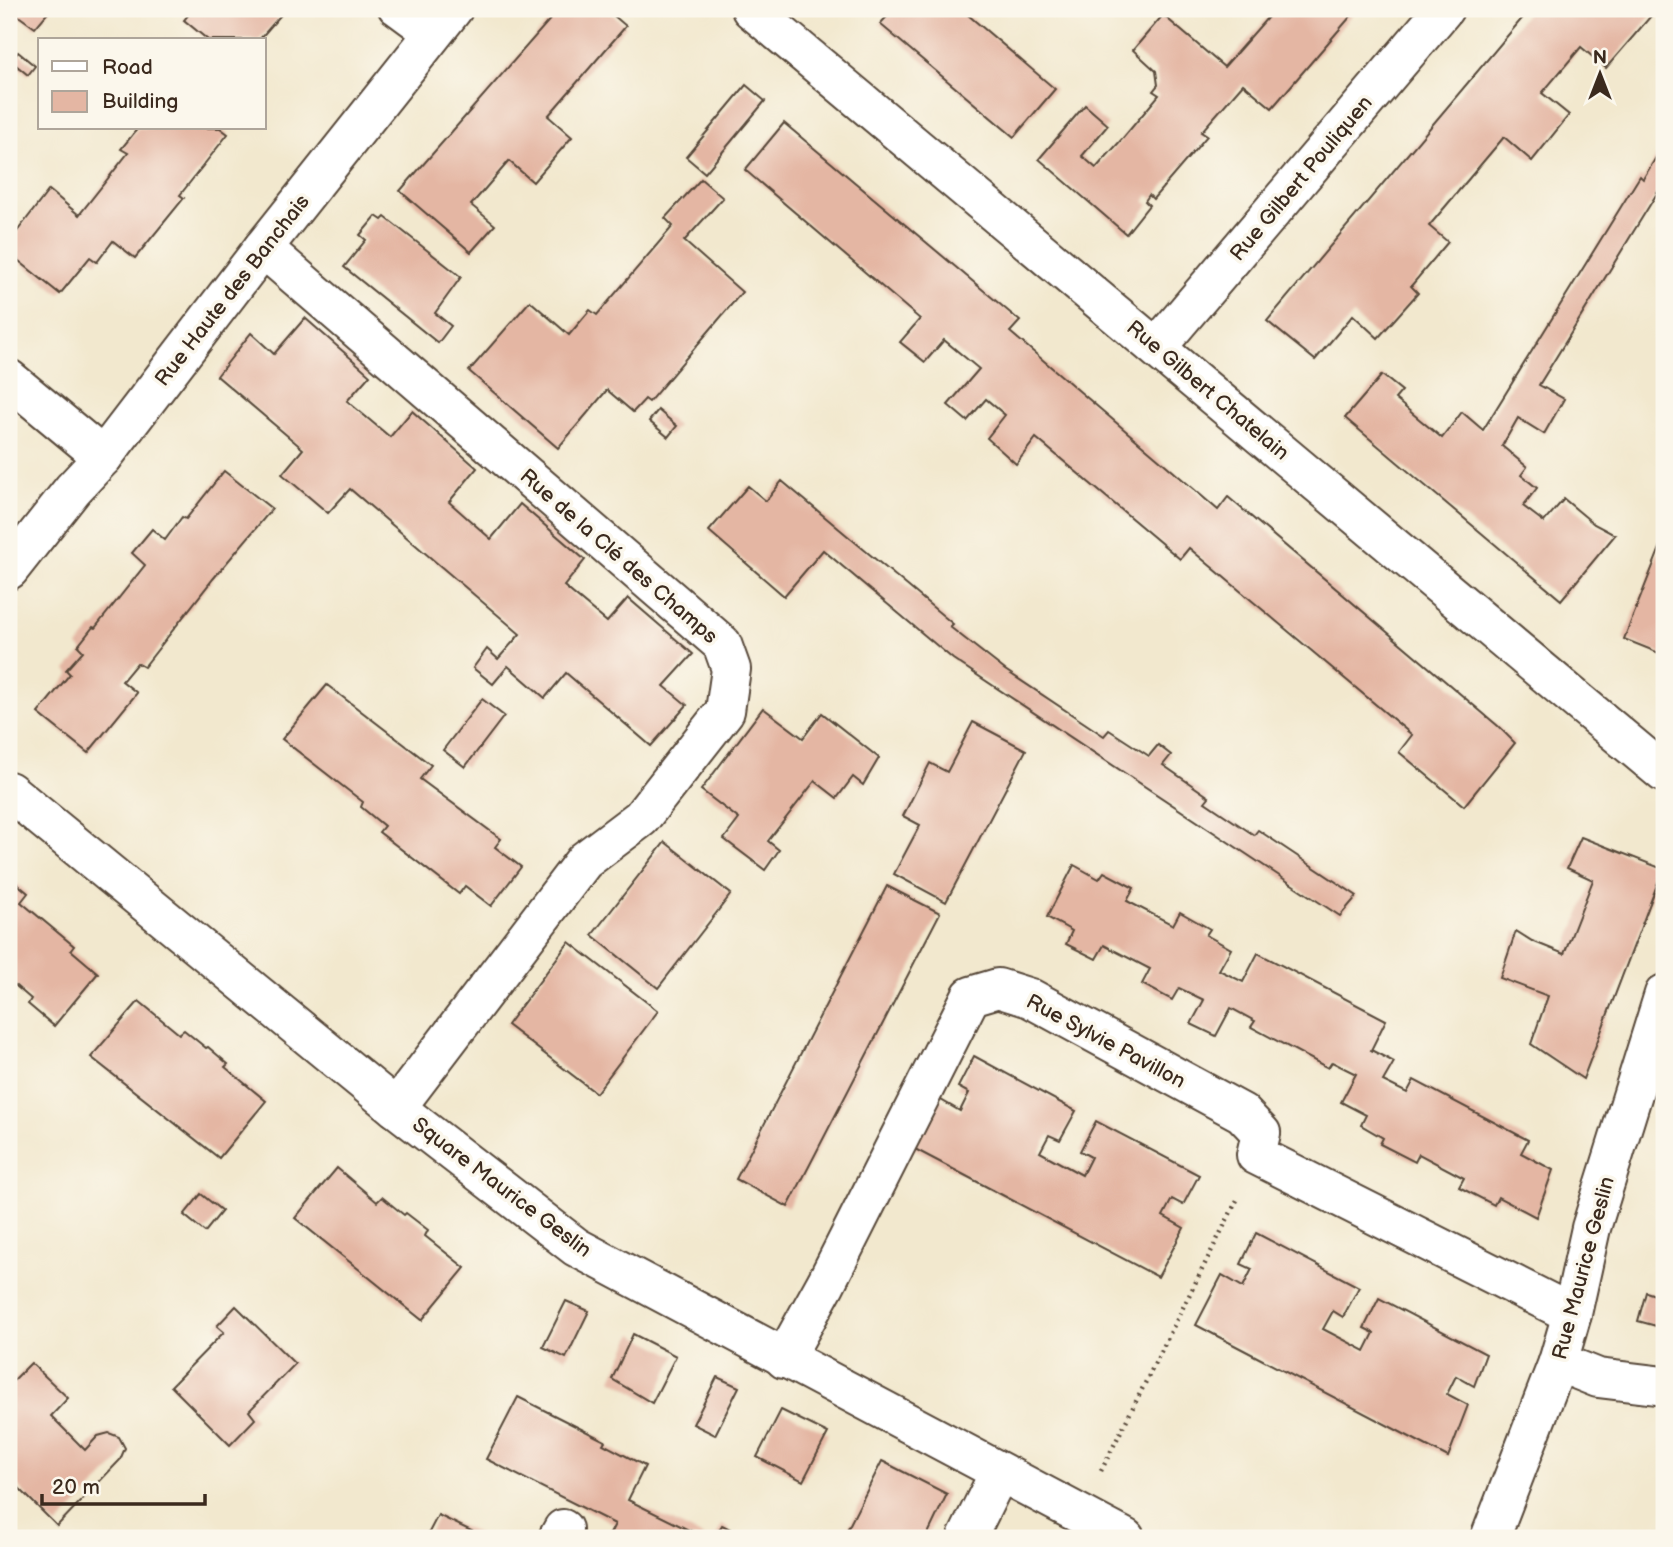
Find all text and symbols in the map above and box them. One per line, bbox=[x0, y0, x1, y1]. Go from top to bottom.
legend bbox=[38, 38, 266, 130]
north arrow bbox=[1564, 38, 1634, 108]
text: N bbox=[1593, 47, 1607, 70]
text: Road bbox=[102, 55, 153, 80]
text: Building bbox=[102, 89, 178, 114]
street label: Rue Gilbert Pouliquen bbox=[1225, 91, 1378, 266]
street label: Rue Haute des Banchais bbox=[150, 190, 315, 391]
street label: Rue Gilbert Chatelain bbox=[1121, 315, 1294, 466]
street label: Rue de la Clé des Champs bbox=[515, 464, 723, 649]
street label: Rue Sylvie Pavillon bbox=[1022, 989, 1190, 1094]
street label: Square Maurice Geslin bbox=[407, 1112, 596, 1263]
street label: Rue Maurice Geslin bbox=[1547, 1174, 1620, 1362]
scale bar bbox=[42, 1463, 205, 1507]
text: 20 m bbox=[52, 1475, 100, 1500]

